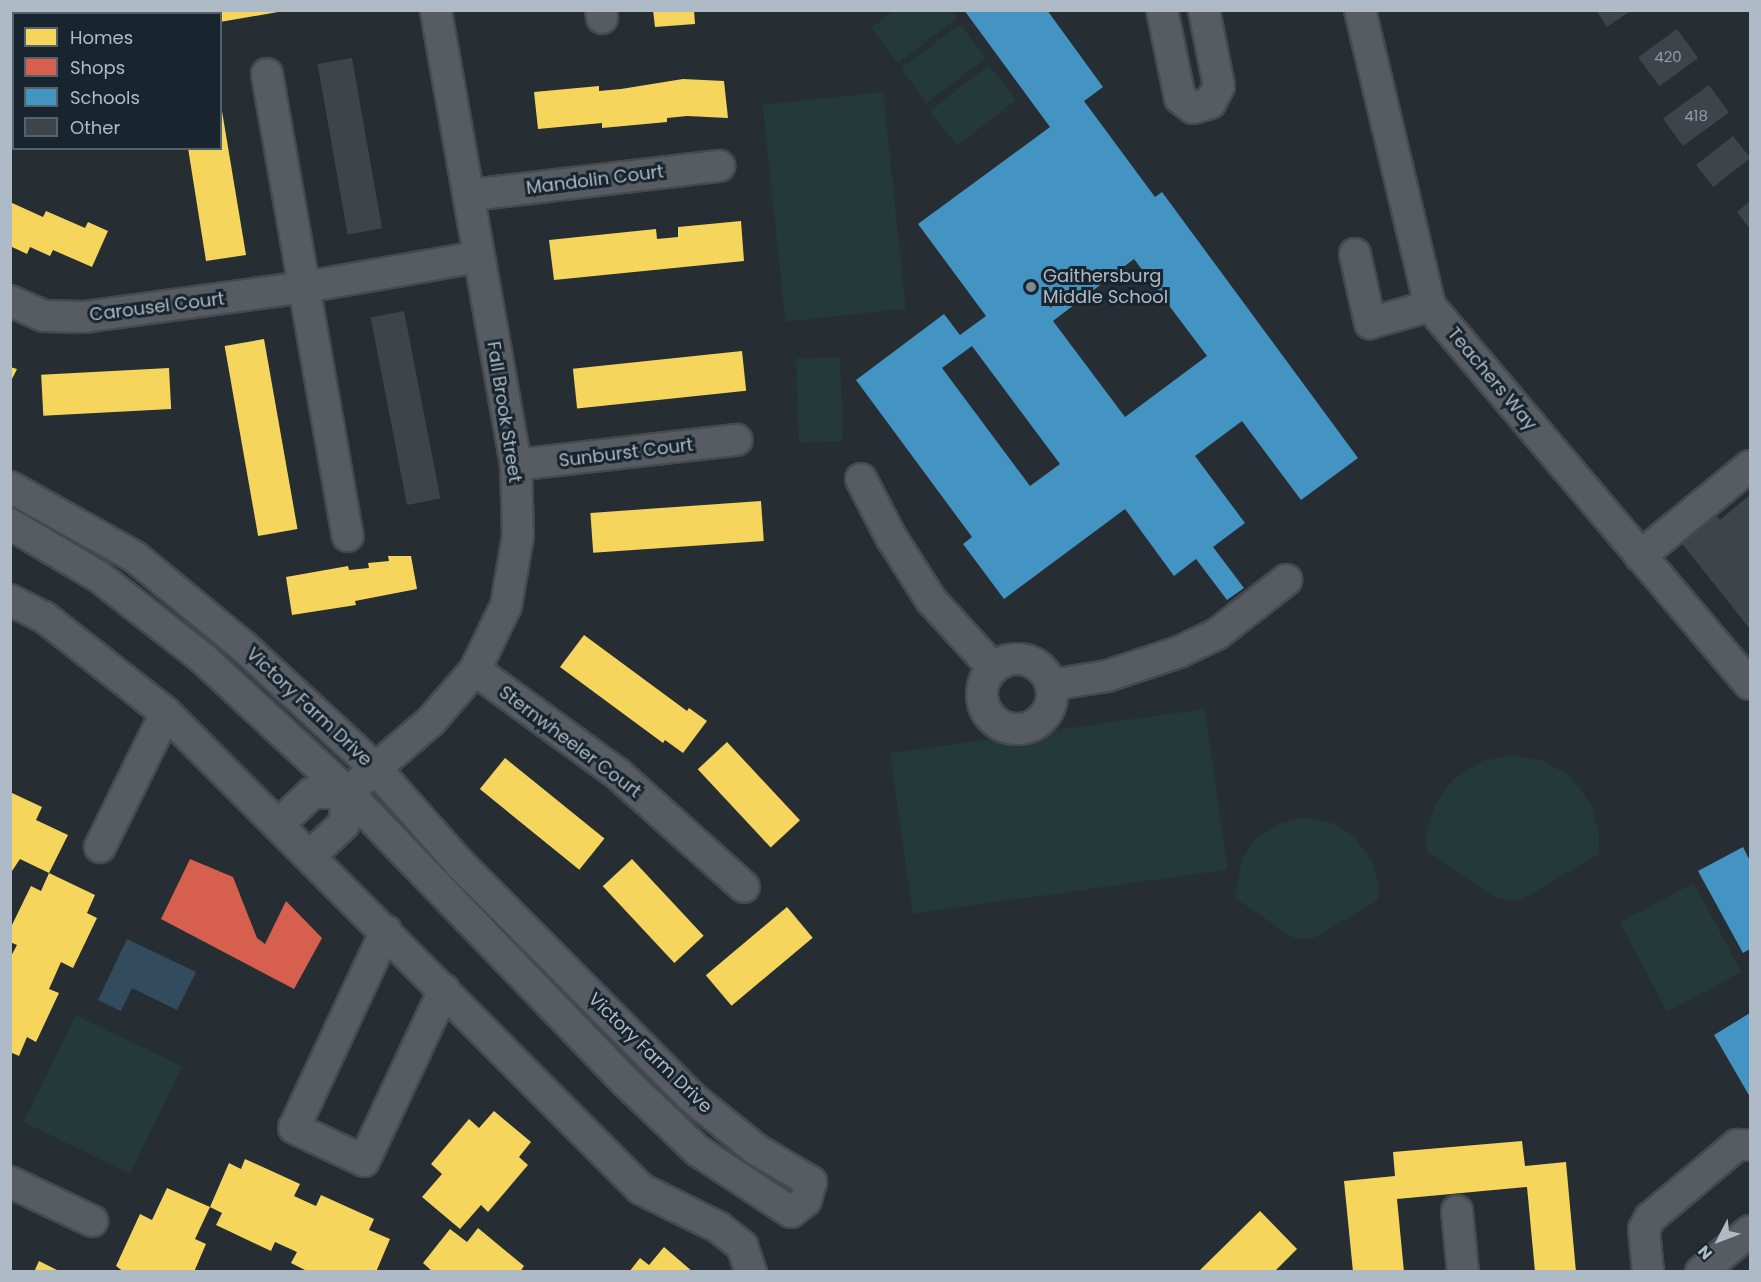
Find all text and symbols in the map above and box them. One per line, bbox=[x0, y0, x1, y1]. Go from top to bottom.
legend bbox=[12, 12, 222, 150]
text: Homes bbox=[70, 25, 133, 50]
house number: 420 bbox=[1654, 48, 1682, 66]
text: Shops bbox=[70, 55, 125, 80]
text: Schools bbox=[70, 85, 140, 110]
house number: 418 bbox=[1684, 107, 1708, 125]
text: Other bbox=[70, 115, 120, 140]
street label: Mandolin Court bbox=[525, 161, 665, 199]
place label: Gaithersburg Middle School bbox=[1043, 266, 1168, 308]
marker: Gaithersburg Middle School bbox=[1024, 280, 1038, 294]
street label: Carousel Court bbox=[88, 288, 226, 326]
street label: Teachers Way bbox=[1443, 323, 1541, 435]
street label: Fall Brook Street bbox=[482, 340, 526, 484]
street label: Sunburst Court bbox=[558, 434, 694, 472]
street label: Victory Farm Drive bbox=[242, 643, 376, 771]
street label: Sternwheeler Court bbox=[495, 681, 645, 803]
street label: Victory Farm Drive bbox=[584, 988, 716, 1118]
north arrow bbox=[1689, 1210, 1749, 1270]
text: N bbox=[1693, 1240, 1718, 1265]

